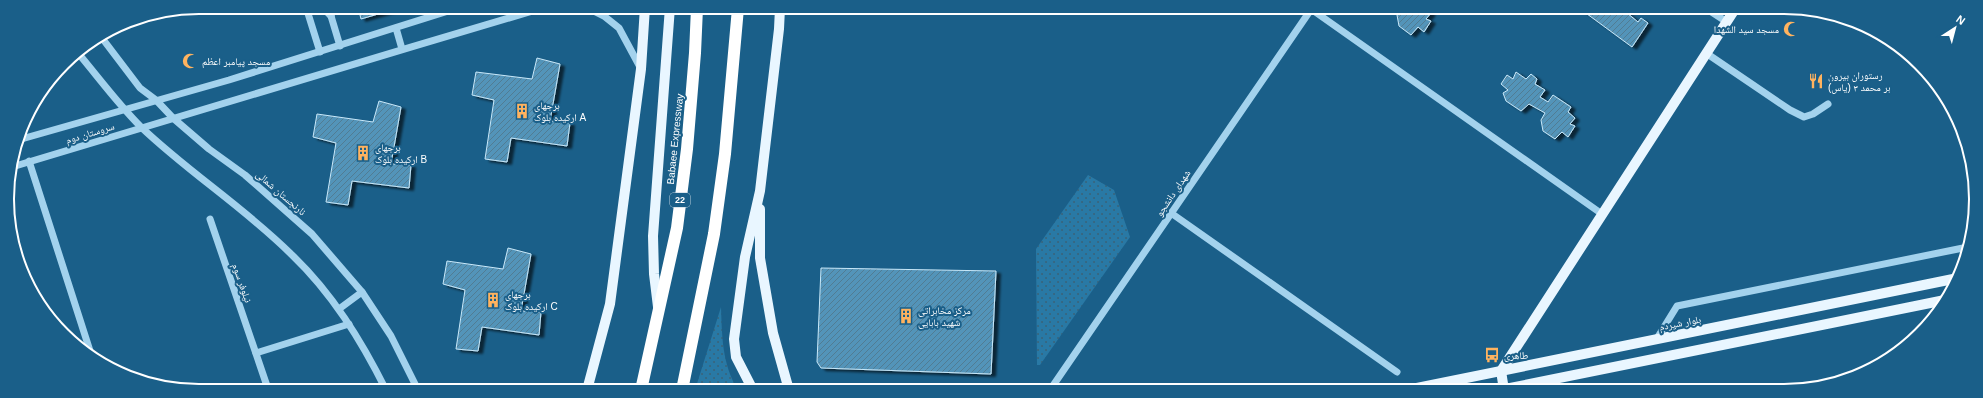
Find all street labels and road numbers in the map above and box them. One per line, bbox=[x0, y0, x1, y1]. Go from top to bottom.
street label: Babaee Expressway bbox=[665, 93, 685, 185]
street label: سروستان دوم bbox=[64, 120, 117, 148]
street label: شهدای دانشجو bbox=[1153, 167, 1194, 219]
street label: نارنجستان شمالی bbox=[253, 168, 308, 218]
road number: 22 bbox=[670, 193, 690, 207]
street label: نیلوفر سوم bbox=[228, 262, 254, 305]
street label: بلوار شیردم bbox=[1658, 314, 1702, 334]

